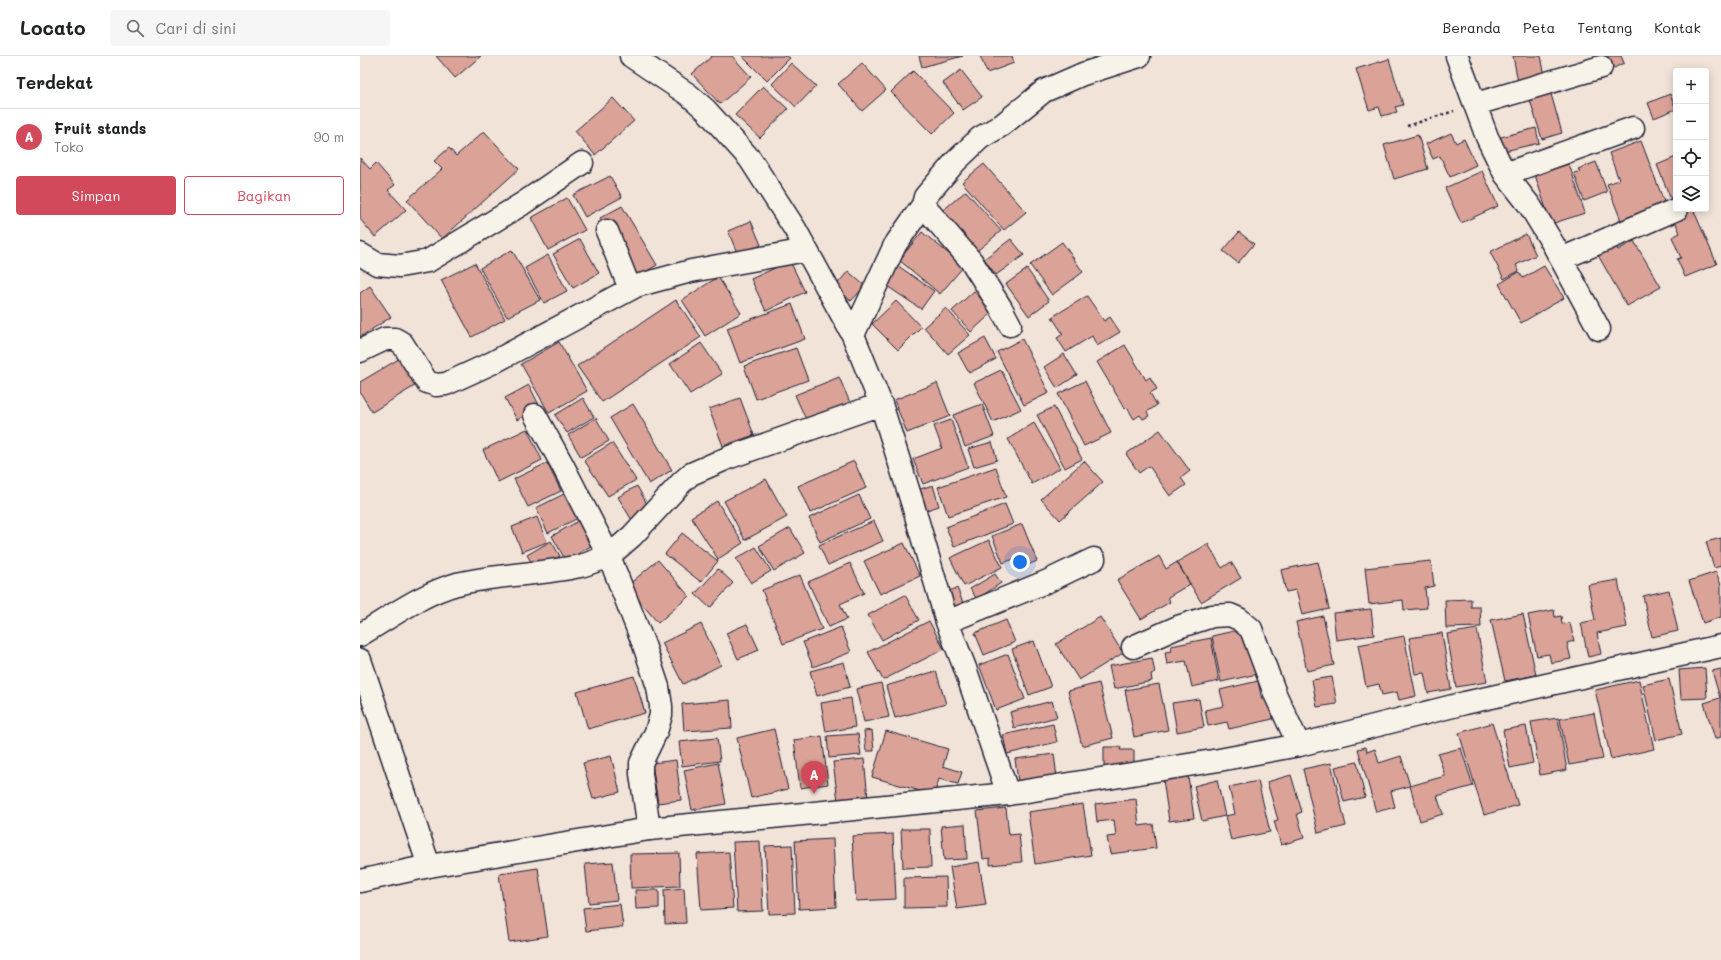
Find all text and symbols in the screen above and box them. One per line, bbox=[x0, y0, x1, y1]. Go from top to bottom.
search box bbox=[110, 10, 390, 46]
text: Locato bbox=[20, 15, 86, 40]
icon: search bbox=[124, 17, 146, 39]
text: Cari di sini bbox=[156, 18, 236, 38]
text: Beranda bbox=[1443, 18, 1501, 37]
text: Peta bbox=[1523, 18, 1555, 37]
text: Tentang bbox=[1577, 18, 1632, 37]
text: Kontak bbox=[1654, 18, 1701, 37]
map controls bbox=[1673, 68, 1709, 212]
button: + bbox=[1673, 68, 1709, 104]
text: Terdekat bbox=[16, 71, 93, 93]
button: − bbox=[1673, 104, 1709, 140]
text: Fruit stands bbox=[54, 118, 146, 138]
text: A bbox=[24, 128, 34, 145]
text: 90 m bbox=[314, 128, 344, 145]
text: Toko bbox=[54, 138, 84, 155]
button: locate bbox=[1673, 140, 1709, 176]
button: Simpan bbox=[16, 176, 176, 215]
button: Bagikan bbox=[184, 176, 344, 215]
button: layers bbox=[1673, 176, 1709, 212]
your location bbox=[1010, 552, 1030, 572]
pin: A bbox=[801, 761, 827, 794]

